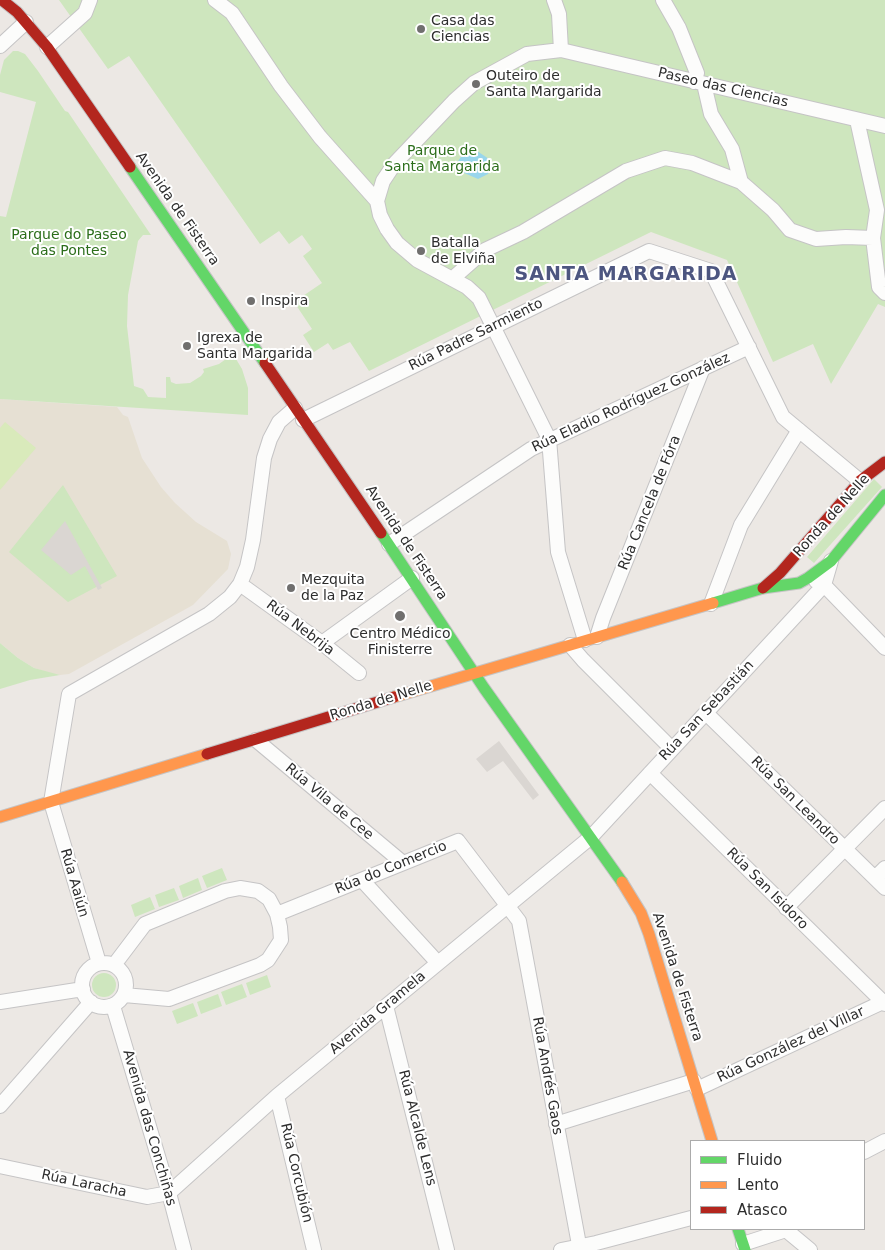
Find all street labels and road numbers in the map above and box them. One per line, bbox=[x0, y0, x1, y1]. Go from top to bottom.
street label: Paseo das Ciencias bbox=[656, 65, 790, 111]
street label: Avenida de Fisterra bbox=[132, 149, 222, 269]
street label: Rúa Padre Sarmiento bbox=[406, 295, 546, 375]
street label: Rúa Eladio Rodríguez González bbox=[529, 350, 733, 456]
street label: Rúa Cancela de Fóra bbox=[615, 433, 685, 573]
street label: Ronda de Nelle bbox=[790, 471, 874, 561]
street label: Avenida de Fisterra bbox=[361, 483, 451, 603]
street label: Rúa Nebrija bbox=[263, 597, 337, 659]
street label: Rúa San Sebastián bbox=[656, 657, 758, 765]
street label: Ronda de Nelle bbox=[328, 677, 434, 725]
street label: Rúa San Leandro bbox=[747, 753, 843, 849]
street label: Rúa Vila de Cee bbox=[281, 760, 377, 844]
street label: Rúa do Comercio bbox=[333, 838, 449, 898]
street label: Rúa San Isidoro bbox=[723, 845, 811, 933]
street label: Rúa Aaiún bbox=[56, 847, 92, 919]
street label: Avenida de Fisterra bbox=[648, 910, 706, 1044]
street label: Avenida Gramela bbox=[327, 968, 429, 1058]
street label: Rúa González del Villar bbox=[715, 1003, 867, 1087]
street label: Rúa Andrés Gaos bbox=[528, 1016, 566, 1136]
street label: Avenida das Conchiñas bbox=[119, 1048, 179, 1208]
street label: Rúa Alcalde Lens bbox=[394, 1068, 440, 1188]
street label: Rúa Corcubión bbox=[276, 1122, 316, 1224]
street label: Rúa Laracha bbox=[40, 1167, 128, 1201]

